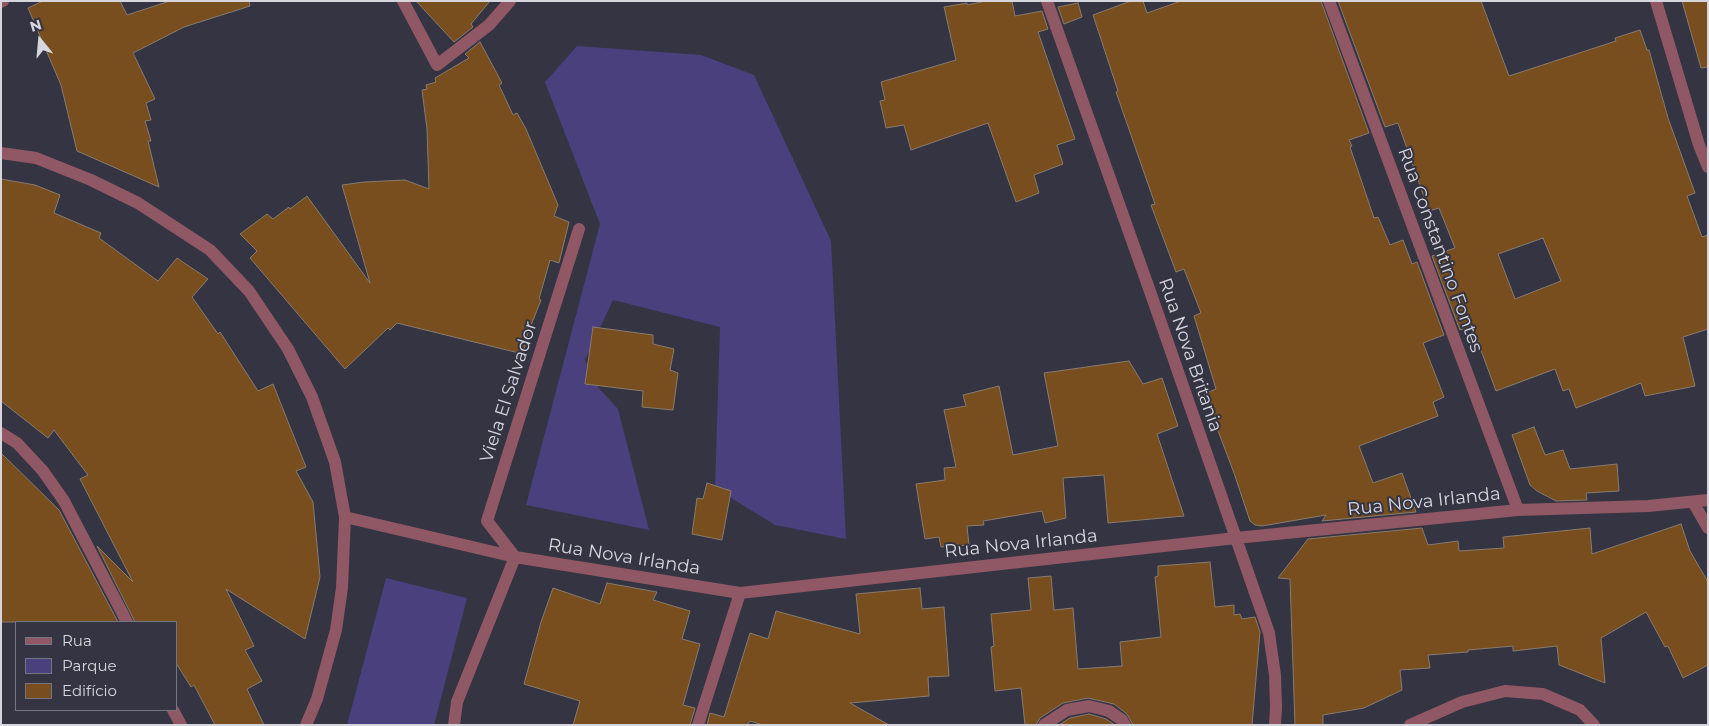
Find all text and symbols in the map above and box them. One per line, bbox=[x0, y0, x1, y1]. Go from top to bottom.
north arrow bbox=[15, 15, 65, 65]
text: N bbox=[28, 15, 44, 36]
street label: Rua Constantino Fontes bbox=[1393, 145, 1487, 355]
street label: Rua Nova Britania bbox=[1154, 275, 1226, 435]
street label: Viela El Salvador bbox=[476, 319, 542, 465]
street label: Rua Nova Irlanda bbox=[1346, 483, 1502, 521]
street label: Rua Nova Irlanda bbox=[943, 525, 1099, 563]
street label: Rua Nova Irlanda bbox=[546, 534, 702, 580]
legend bbox=[15, 621, 178, 711]
text: Rua bbox=[62, 631, 92, 650]
text: Parque bbox=[62, 656, 117, 675]
text: Edifício bbox=[62, 681, 117, 700]

